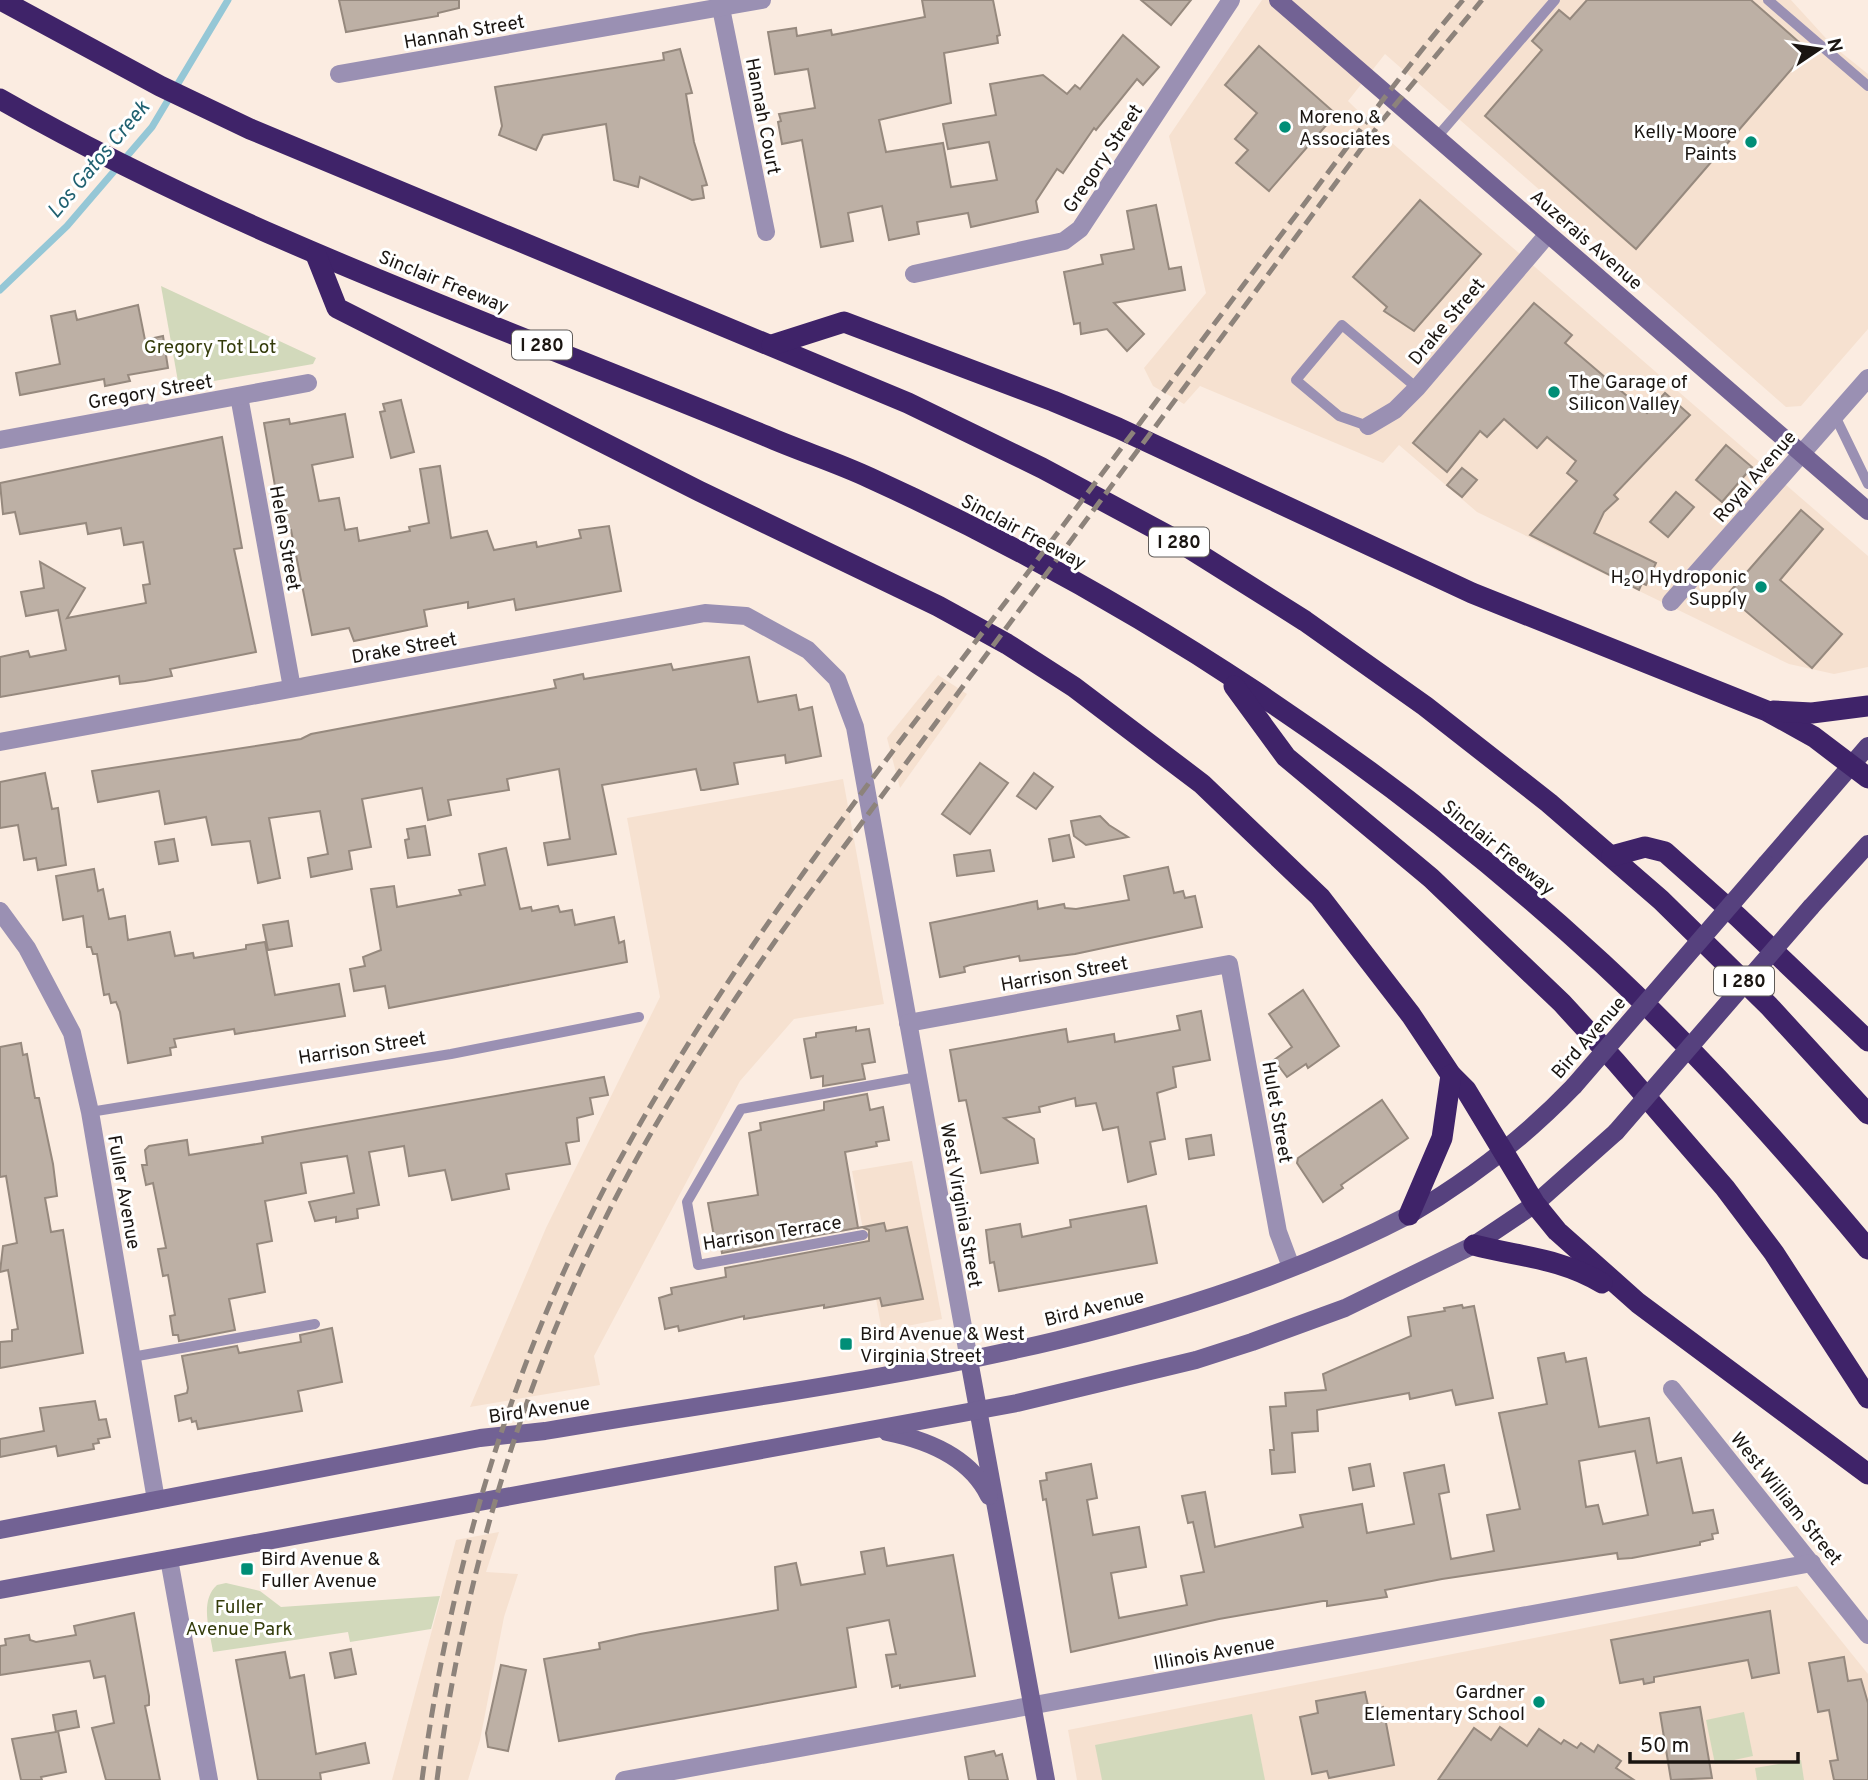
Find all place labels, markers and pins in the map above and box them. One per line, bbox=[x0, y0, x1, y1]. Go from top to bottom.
place label: Moreno & Associates bbox=[1299, 106, 1390, 152]
marker: Moreno & Associates bbox=[1277, 119, 1293, 135]
place label: Kelly-Moore Paints bbox=[1633, 121, 1737, 167]
marker: Kelly-Moore Paints bbox=[1743, 134, 1759, 150]
place label: The Garage of Silicon Valley bbox=[1568, 371, 1688, 417]
marker: The Garage of Silicon Valley bbox=[1546, 384, 1562, 400]
place label: H₂O Hydroponic Supply bbox=[1611, 566, 1747, 612]
marker: H₂O Hydroponic Supply bbox=[1753, 579, 1769, 595]
place label: Bird Avenue & West Virginia Street bbox=[860, 1323, 1025, 1369]
marker: Bird Avenue & West Virginia Street bbox=[838, 1336, 854, 1352]
place label: Bird Avenue & Fuller Avenue bbox=[261, 1548, 381, 1594]
marker: Bird Avenue & Fuller Avenue bbox=[239, 1561, 255, 1577]
place label: Gardner Elementary School bbox=[1364, 1681, 1526, 1727]
marker: Gardner Elementary School bbox=[1531, 1694, 1547, 1710]

